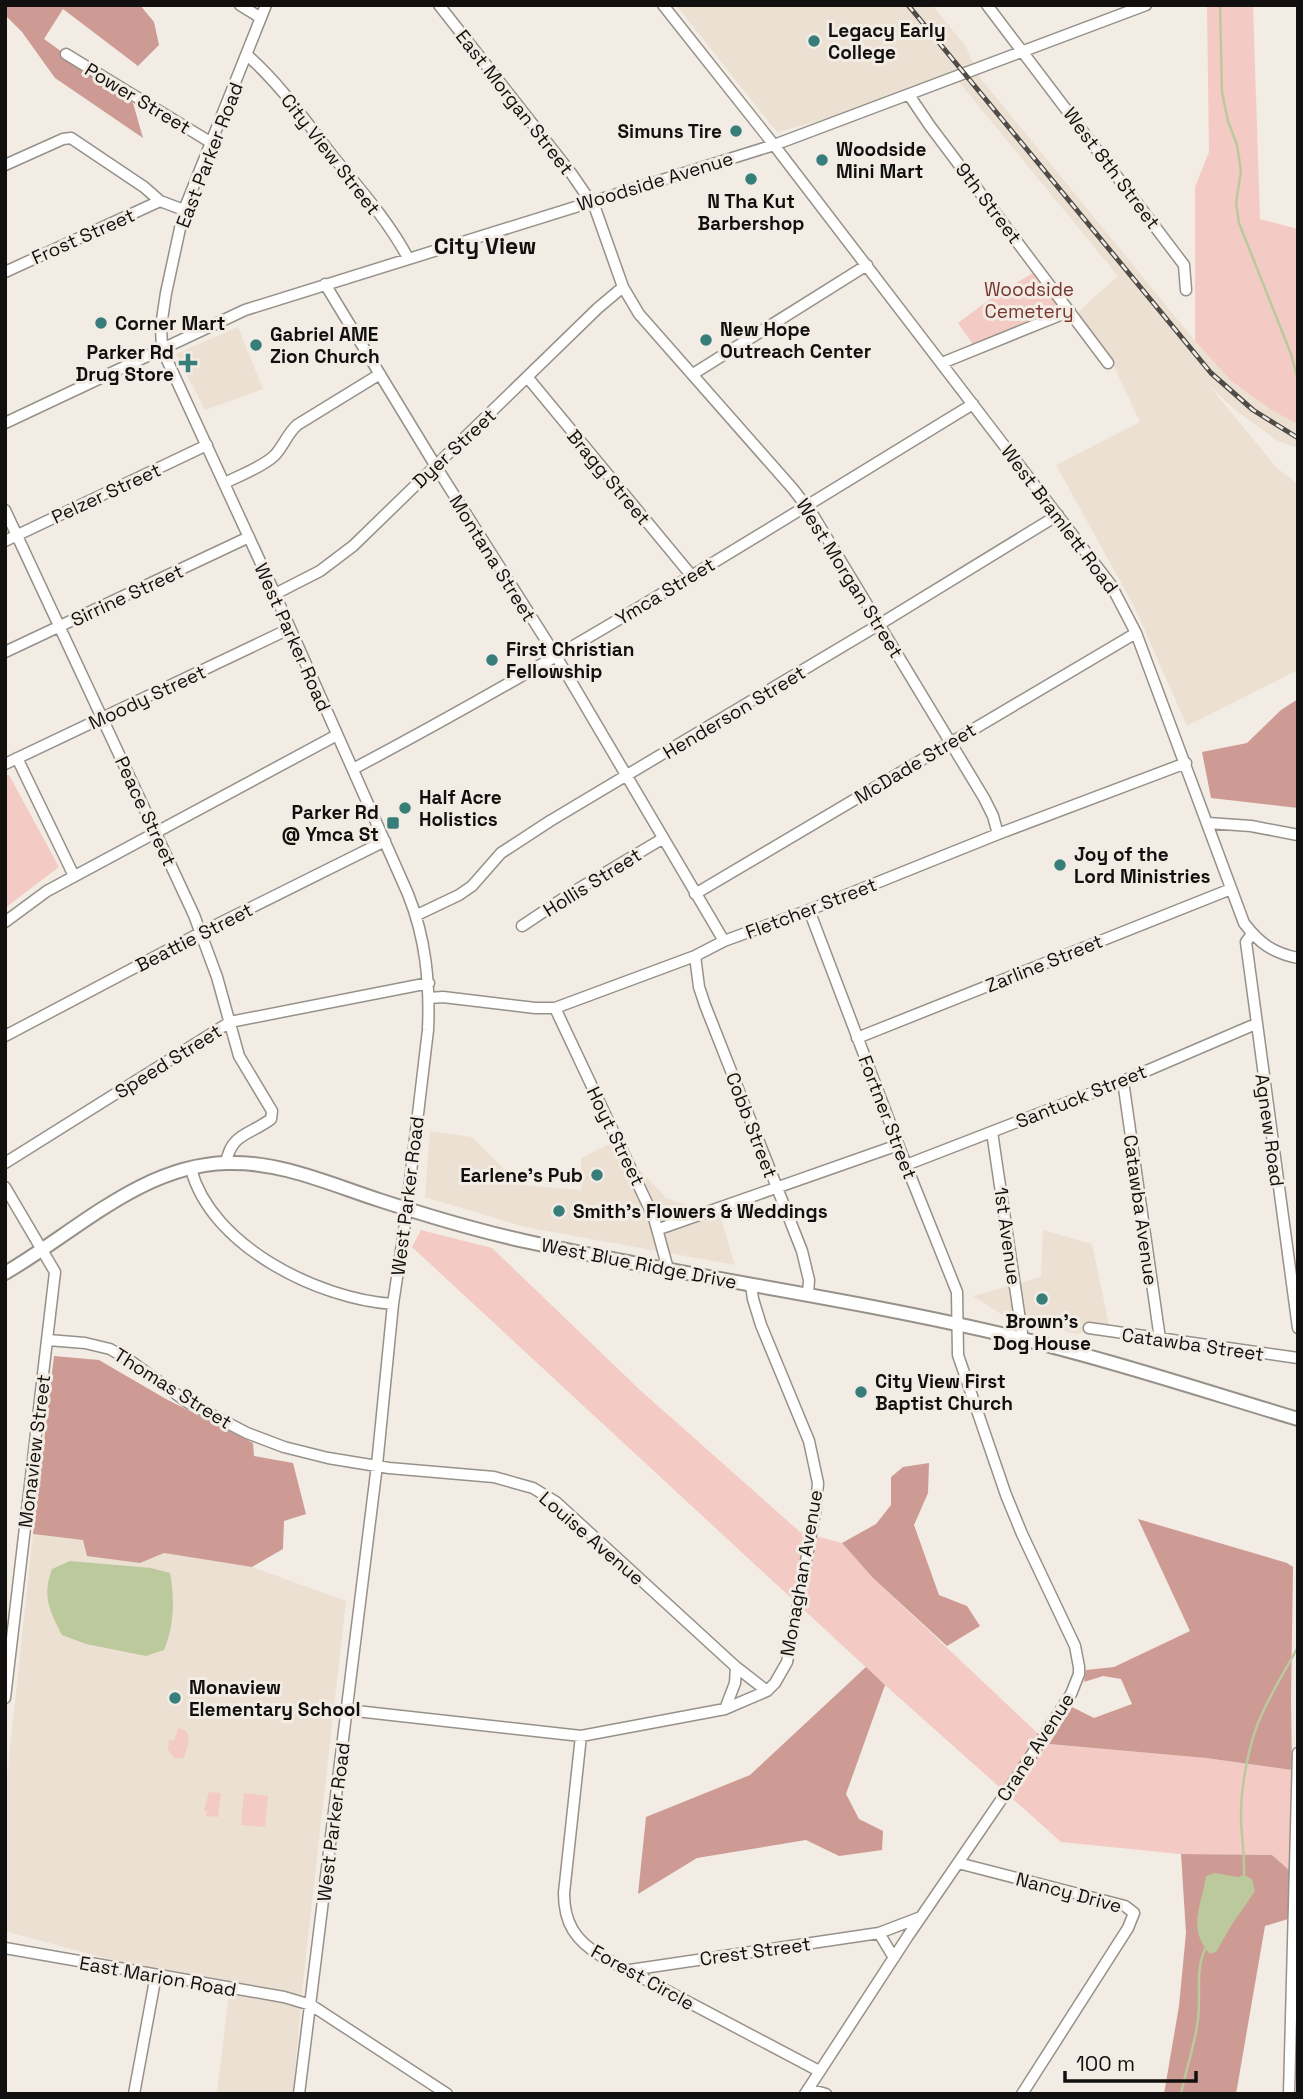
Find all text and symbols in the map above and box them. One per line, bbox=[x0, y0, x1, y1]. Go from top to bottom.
place label: Legacy Early College bbox=[828, 18, 946, 65]
street label: East Morgan Street bbox=[450, 25, 579, 180]
marker: Legacy Early College bbox=[806, 33, 822, 49]
street label: Power Street bbox=[80, 57, 195, 140]
street label: East Parker Road bbox=[170, 79, 249, 232]
street label: City View Street bbox=[275, 88, 386, 220]
street label: West 8th Street bbox=[1058, 102, 1166, 234]
place label: Simuns Tire bbox=[618, 119, 722, 144]
marker: Simuns Tire bbox=[728, 123, 744, 139]
place label: Woodside Mini Mart bbox=[836, 137, 926, 184]
street label: Woodside Avenue bbox=[574, 146, 736, 217]
marker: Woodside Mini Mart bbox=[814, 152, 830, 168]
street label: 9th Street bbox=[950, 158, 1027, 249]
marker: N Tha Kut Barbershop bbox=[743, 171, 759, 187]
place label: N Tha Kut Barbershop bbox=[698, 189, 804, 236]
street label: Frost Street bbox=[28, 203, 139, 270]
district label: City View bbox=[434, 231, 536, 261]
park label: Woodside Cemetery bbox=[984, 277, 1074, 324]
place label: Corner Mart bbox=[115, 311, 225, 336]
marker: Corner Mart bbox=[93, 315, 109, 331]
place label: New Hope Outreach Center bbox=[720, 317, 871, 364]
place label: Gabriel AME Zion Church bbox=[270, 322, 380, 369]
marker: New Hope Outreach Center bbox=[698, 332, 714, 348]
marker: Gabriel AME Zion Church bbox=[248, 337, 264, 353]
place label: Parker Rd Drug Store bbox=[76, 340, 174, 387]
marker: Parker Rd Drug Store bbox=[180, 355, 196, 371]
street label: Dyer Street bbox=[407, 403, 501, 494]
street label: Bragg Street bbox=[561, 424, 656, 530]
street label: West Bramlett Road bbox=[995, 440, 1124, 599]
street label: Pelzer Street bbox=[47, 457, 165, 530]
street label: Montana Street bbox=[444, 490, 542, 626]
street label: West Morgan Street bbox=[790, 494, 909, 663]
street label: Ymca Street bbox=[611, 552, 720, 631]
street label: Sirrine Street bbox=[67, 559, 187, 632]
street label: West Parker Road bbox=[249, 559, 336, 715]
place label: First Christian Fellowship bbox=[506, 637, 634, 684]
marker: First Christian Fellowship bbox=[484, 652, 500, 668]
street label: Moody Street bbox=[84, 659, 210, 736]
street label: Henderson Street bbox=[658, 660, 810, 765]
street label: McDade Street bbox=[850, 717, 981, 810]
street label: Peace Street bbox=[109, 752, 182, 870]
place label: Half Acre Holistics bbox=[419, 785, 502, 832]
place label: Parker Rd @ Ymca St bbox=[281, 800, 379, 847]
marker: Half Acre Holistics bbox=[397, 800, 413, 816]
marker: Parker Rd @ Ymca St bbox=[385, 815, 401, 831]
street label: Hollis Street bbox=[539, 842, 646, 922]
place label: Joy of the Lord Ministries bbox=[1074, 842, 1211, 889]
marker: Joy of the Lord Ministries bbox=[1052, 857, 1068, 873]
street label: Fletcher Street bbox=[742, 872, 880, 945]
street label: Beattie Street bbox=[131, 897, 257, 978]
street label: Zarline Street bbox=[982, 929, 1106, 998]
street label: Speed Street bbox=[110, 1019, 226, 1104]
street label: Fortner Street bbox=[852, 1052, 923, 1183]
street label: Santuck Street bbox=[1012, 1059, 1150, 1134]
street label: Cobb Street bbox=[720, 1069, 783, 1182]
street label: Agnew Road bbox=[1249, 1072, 1290, 1188]
street label: Hoyt Street bbox=[581, 1082, 650, 1190]
street label: West Parker Road bbox=[385, 1115, 430, 1277]
street label: Catawba Avenue bbox=[1118, 1133, 1163, 1287]
place label: Earlene's Pub bbox=[460, 1163, 583, 1188]
marker: Earlene's Pub bbox=[589, 1167, 605, 1183]
street label: 1st Avenue bbox=[988, 1186, 1027, 1286]
place label: Smith's Flowers & Weddings bbox=[573, 1199, 828, 1224]
marker: Smith's Flowers & Weddings bbox=[551, 1203, 567, 1219]
street label: West Blue Ridge Drive bbox=[539, 1232, 739, 1295]
marker: Brown's Dog House bbox=[1034, 1291, 1050, 1307]
place label: Brown's Dog House bbox=[993, 1309, 1091, 1356]
street label: Catawba Street bbox=[1120, 1322, 1266, 1367]
street label: Thomas Street bbox=[109, 1342, 236, 1435]
place label: City View First Baptist Church bbox=[875, 1369, 1013, 1416]
street label: Monaview Street bbox=[13, 1373, 56, 1529]
marker: City View First Baptist Church bbox=[853, 1384, 869, 1400]
street label: Louise Avenue bbox=[534, 1486, 649, 1591]
street label: Monaghan Avenue bbox=[775, 1488, 828, 1658]
place label: Monaview Elementary School bbox=[189, 1675, 361, 1722]
street label: Crane Avenue bbox=[991, 1688, 1080, 1806]
marker: Monaview Elementary School bbox=[167, 1690, 183, 1706]
street label: West Parker Road bbox=[311, 1741, 356, 1903]
street label: Nancy Drive bbox=[1013, 1866, 1125, 1919]
street label: Crest Street bbox=[698, 1931, 812, 1972]
street label: Forest Circle bbox=[587, 1939, 699, 2016]
street label: East Marion Road bbox=[77, 1950, 238, 2003]
scale bar bbox=[1065, 2039, 1196, 2084]
text: 100 m bbox=[1076, 2050, 1135, 2077]

